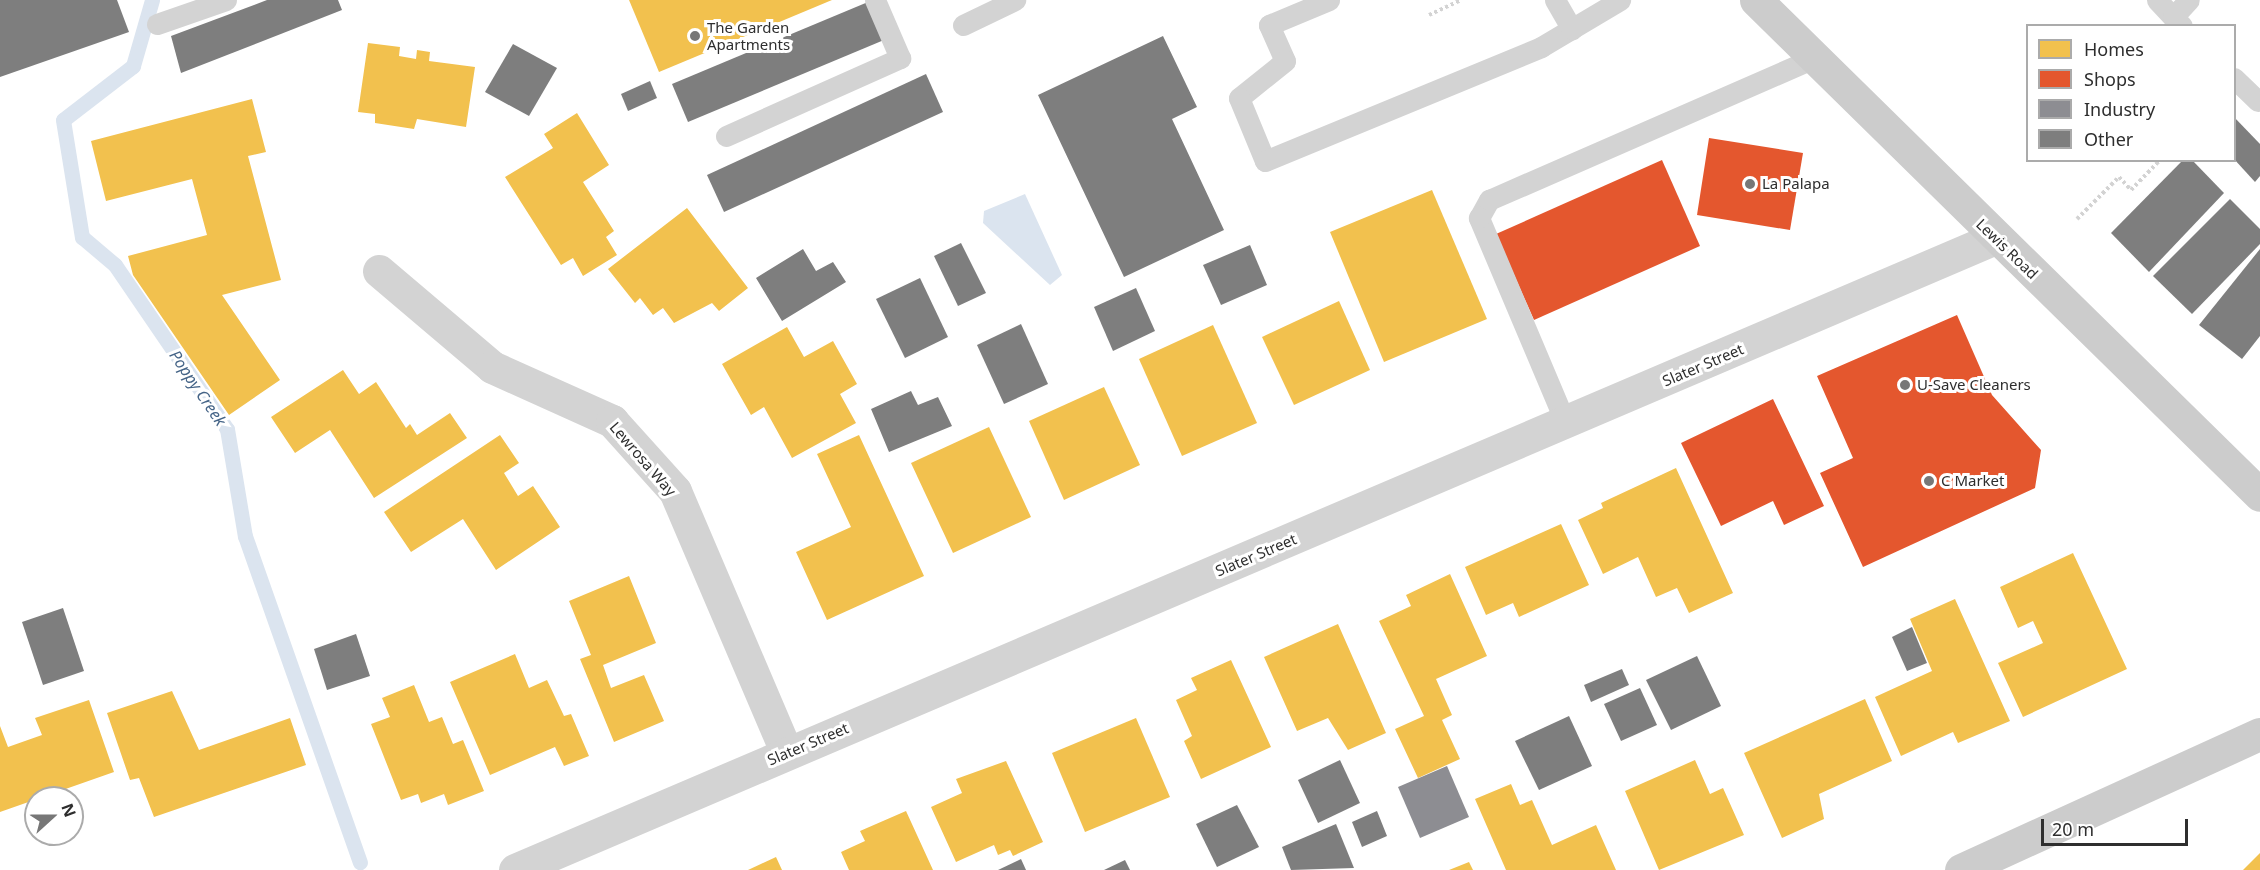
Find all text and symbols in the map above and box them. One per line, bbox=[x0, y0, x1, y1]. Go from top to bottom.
place label: The Garden Apartments bbox=[707, 18, 790, 53]
legend bbox=[2026, 24, 2236, 162]
marker: The Garden Apartments bbox=[688, 29, 702, 43]
text: Homes bbox=[2084, 37, 2144, 61]
text: Shops bbox=[2084, 67, 2136, 91]
text: Industry bbox=[2084, 97, 2155, 121]
text: Other bbox=[2084, 127, 2133, 151]
place label: La Palapa bbox=[1762, 175, 1830, 193]
marker: La Palapa bbox=[1743, 177, 1757, 191]
street label: Lewis Road bbox=[1972, 215, 2042, 283]
street label: Slater Street bbox=[1660, 340, 1746, 390]
water label: Poppy Creek bbox=[166, 346, 230, 430]
place label: U-Save Cleaners bbox=[1917, 376, 2031, 394]
marker: U-Save Cleaners bbox=[1898, 378, 1912, 392]
street label: Lewrosa Way bbox=[606, 418, 680, 500]
place label: C Market bbox=[1941, 472, 2004, 490]
marker: C Market bbox=[1922, 474, 1936, 488]
street label: Slater Street bbox=[1213, 530, 1299, 580]
street label: Slater Street bbox=[765, 719, 851, 769]
north arrow bbox=[24, 786, 84, 846]
text: N bbox=[56, 800, 82, 820]
scale bar bbox=[2044, 807, 2191, 845]
text: 20 m bbox=[2052, 817, 2094, 841]

